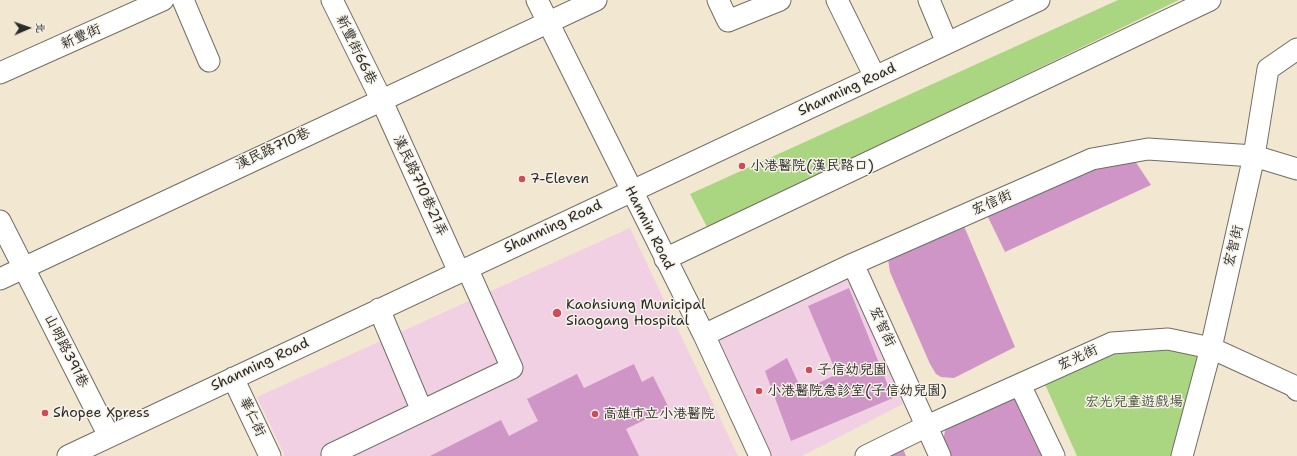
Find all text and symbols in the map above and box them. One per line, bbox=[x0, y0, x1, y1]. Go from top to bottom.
north arrow bbox=[8, 8, 48, 48]
street label: 新豐街66巷 bbox=[332, 13, 380, 87]
street label: 新豐街 bbox=[58, 21, 104, 53]
text: 北 bbox=[33, 22, 48, 33]
street label: Shanming Road bbox=[795, 60, 899, 120]
street label: 漢民路710巷 bbox=[233, 124, 313, 174]
street label: 漢民路710巷21弄 bbox=[389, 133, 451, 239]
place label: 小港醫院(漢民路口) bbox=[750, 158, 874, 174]
marker: 小港醫院(漢民路口) bbox=[737, 161, 747, 171]
place label: 7-Eleven bbox=[530, 171, 589, 187]
marker: 7-Eleven bbox=[517, 174, 527, 184]
street label: Hanmin Road bbox=[621, 183, 677, 273]
street label: 宏信街 bbox=[969, 187, 1015, 219]
street label: Shanming Road bbox=[501, 197, 605, 257]
street label: 宏智街 bbox=[1221, 224, 1247, 268]
place label: Kaohsiung Municipal Siaogang Hospital bbox=[566, 297, 705, 330]
street label: 宏智街 bbox=[866, 304, 898, 350]
marker: Kaohsiung Municipal Siaogang Hospital bbox=[551, 307, 563, 319]
street label: 山明路391巷 bbox=[40, 311, 92, 391]
street label: Shanming Road bbox=[208, 335, 312, 395]
street label: 宏光街 bbox=[1055, 342, 1101, 374]
place label: 子信幼兒園 bbox=[817, 362, 887, 378]
marker: 子信幼兒園 bbox=[804, 365, 814, 375]
place label: 小港醫院急診室(子信幼兒園) bbox=[767, 383, 947, 399]
marker: 小港醫院急診室(子信幼兒園) bbox=[754, 386, 764, 396]
street label: 華仁街 bbox=[235, 394, 269, 440]
park label: 宏光兒童遊戲場 bbox=[1085, 394, 1183, 410]
place label: Shopee Xpress bbox=[53, 405, 150, 421]
place label: 高雄市立小港醫院 bbox=[603, 406, 715, 422]
marker: Shopee Xpress bbox=[40, 408, 50, 418]
marker: 高雄市立小港醫院 bbox=[590, 409, 600, 419]

